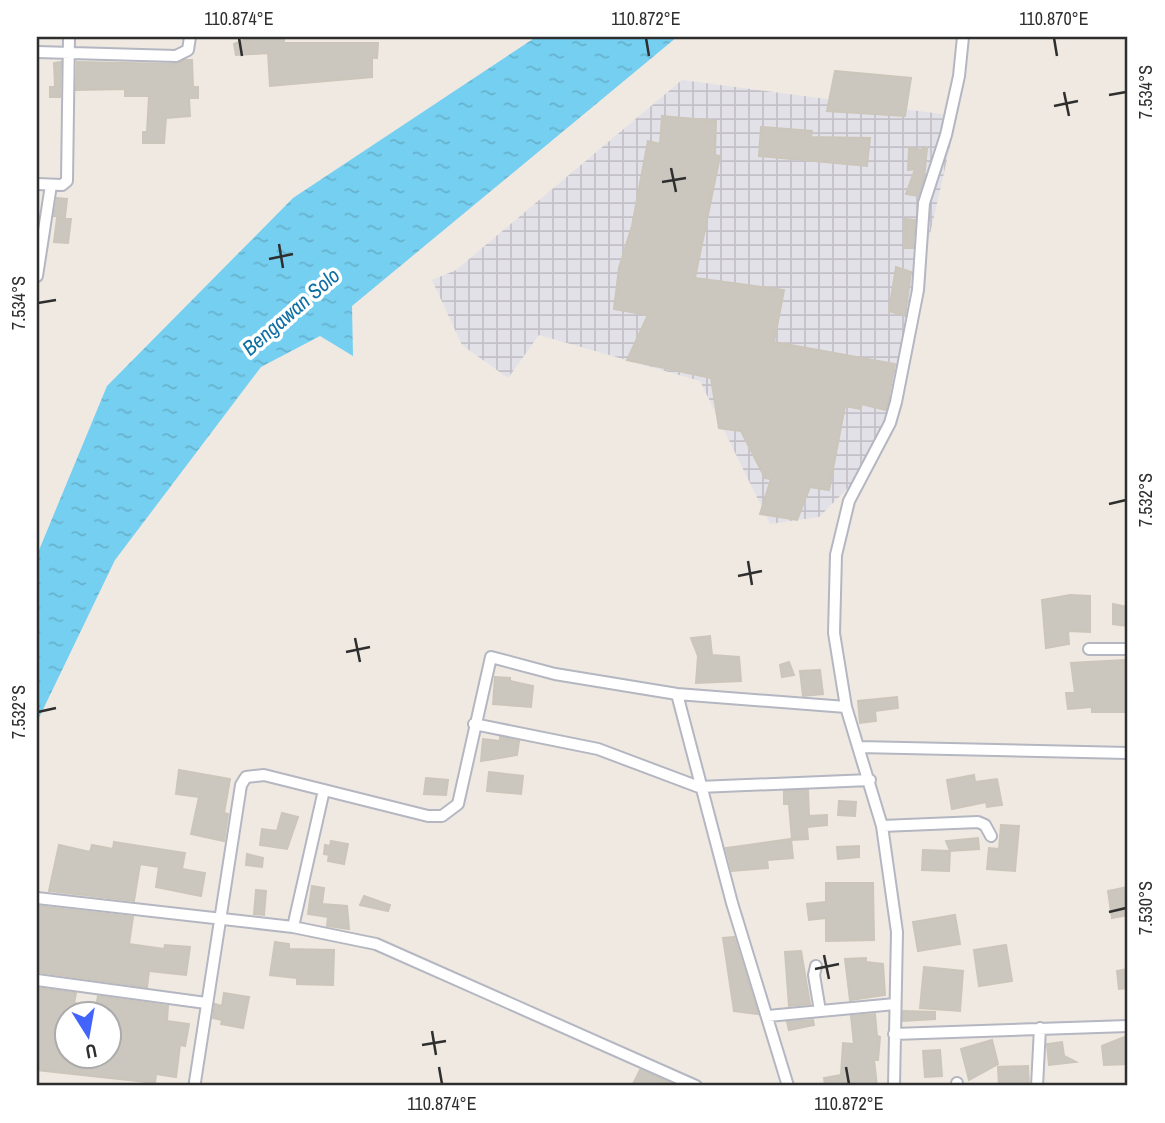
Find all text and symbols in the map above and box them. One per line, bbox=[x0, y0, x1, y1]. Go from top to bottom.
text: 110.874°E bbox=[204, 6, 274, 31]
text: 110.872°E bbox=[611, 6, 681, 31]
text: 110.870°E bbox=[1019, 6, 1089, 31]
text: 7.534°S bbox=[1133, 65, 1158, 119]
water label: Bengawan Solo bbox=[236, 261, 346, 362]
text: 7.534°S bbox=[6, 276, 31, 330]
text: 7.532°S bbox=[1133, 473, 1158, 527]
text: 7.532°S bbox=[6, 685, 31, 739]
text: 7.530°S bbox=[1133, 881, 1158, 935]
north arrow bbox=[52, 1000, 122, 1070]
text: U bbox=[83, 1038, 99, 1066]
text: 110.874°E bbox=[407, 1091, 477, 1116]
text: 110.872°E bbox=[814, 1091, 884, 1116]

